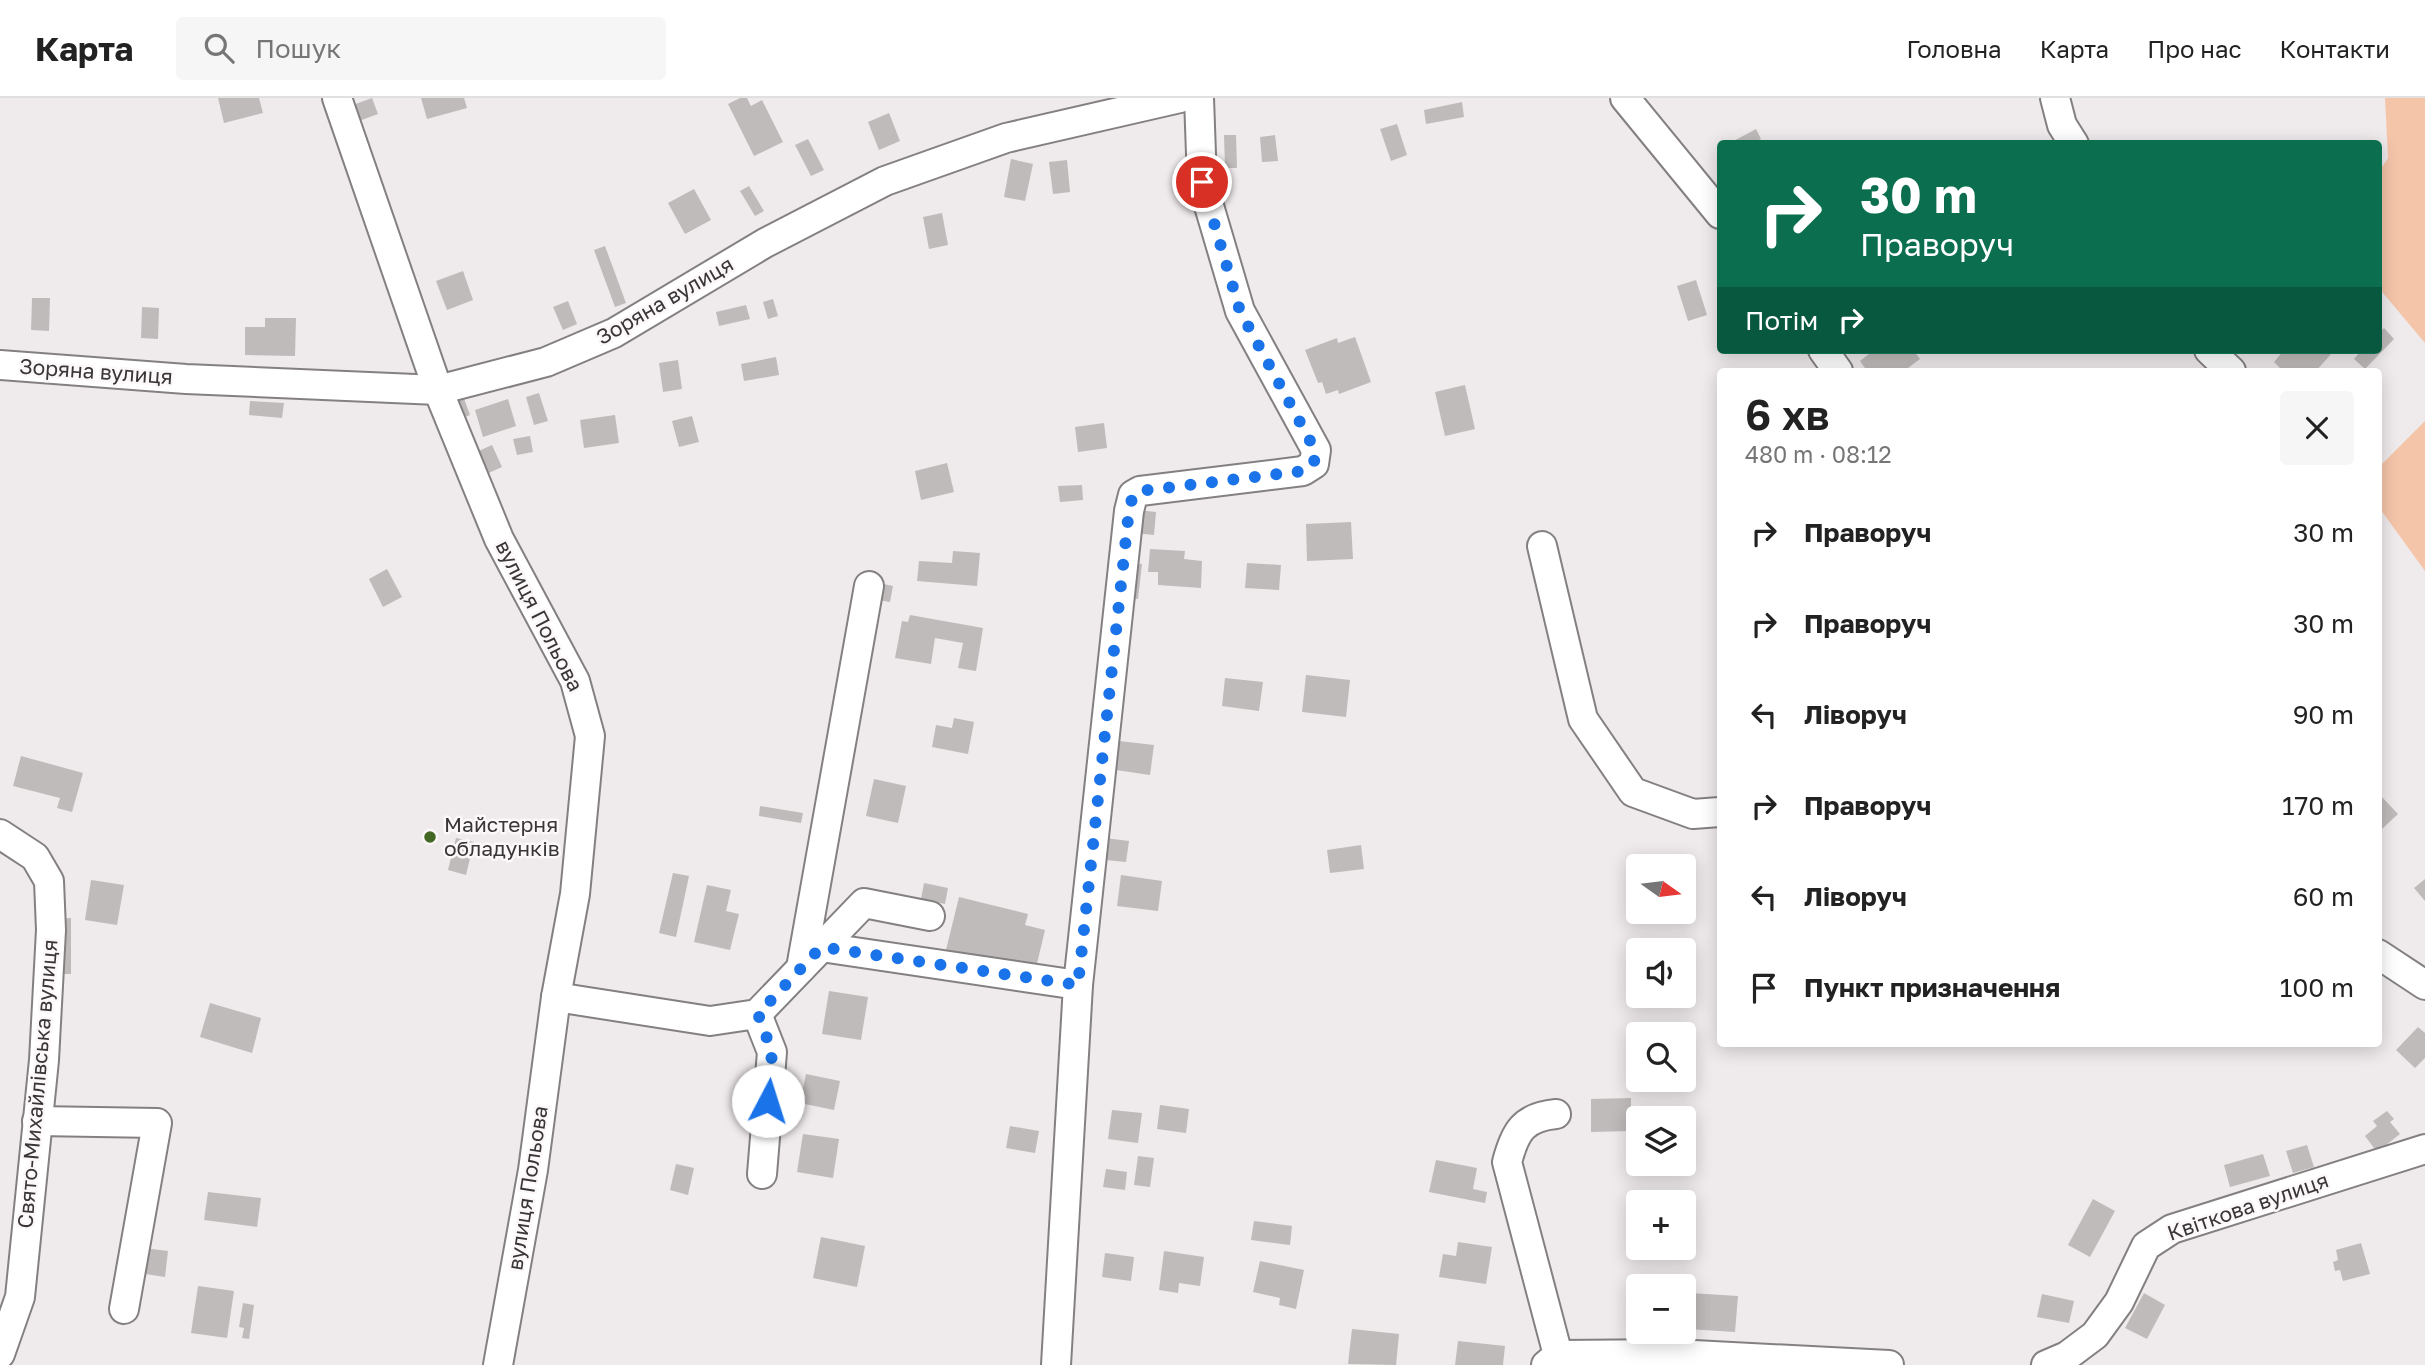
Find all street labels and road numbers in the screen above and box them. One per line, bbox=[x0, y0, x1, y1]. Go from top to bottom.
street label: Зоряна вулиця bbox=[591, 250, 738, 350]
street label: Зоряна вулиця bbox=[18, 353, 174, 389]
street label: вулиця Польова bbox=[491, 536, 589, 696]
street label: Свято-Михайлівська вулиця bbox=[11, 938, 63, 1229]
street label: вулиця Польова bbox=[501, 1104, 553, 1272]
street label: Квіткова вулиця bbox=[2164, 1166, 2332, 1246]

